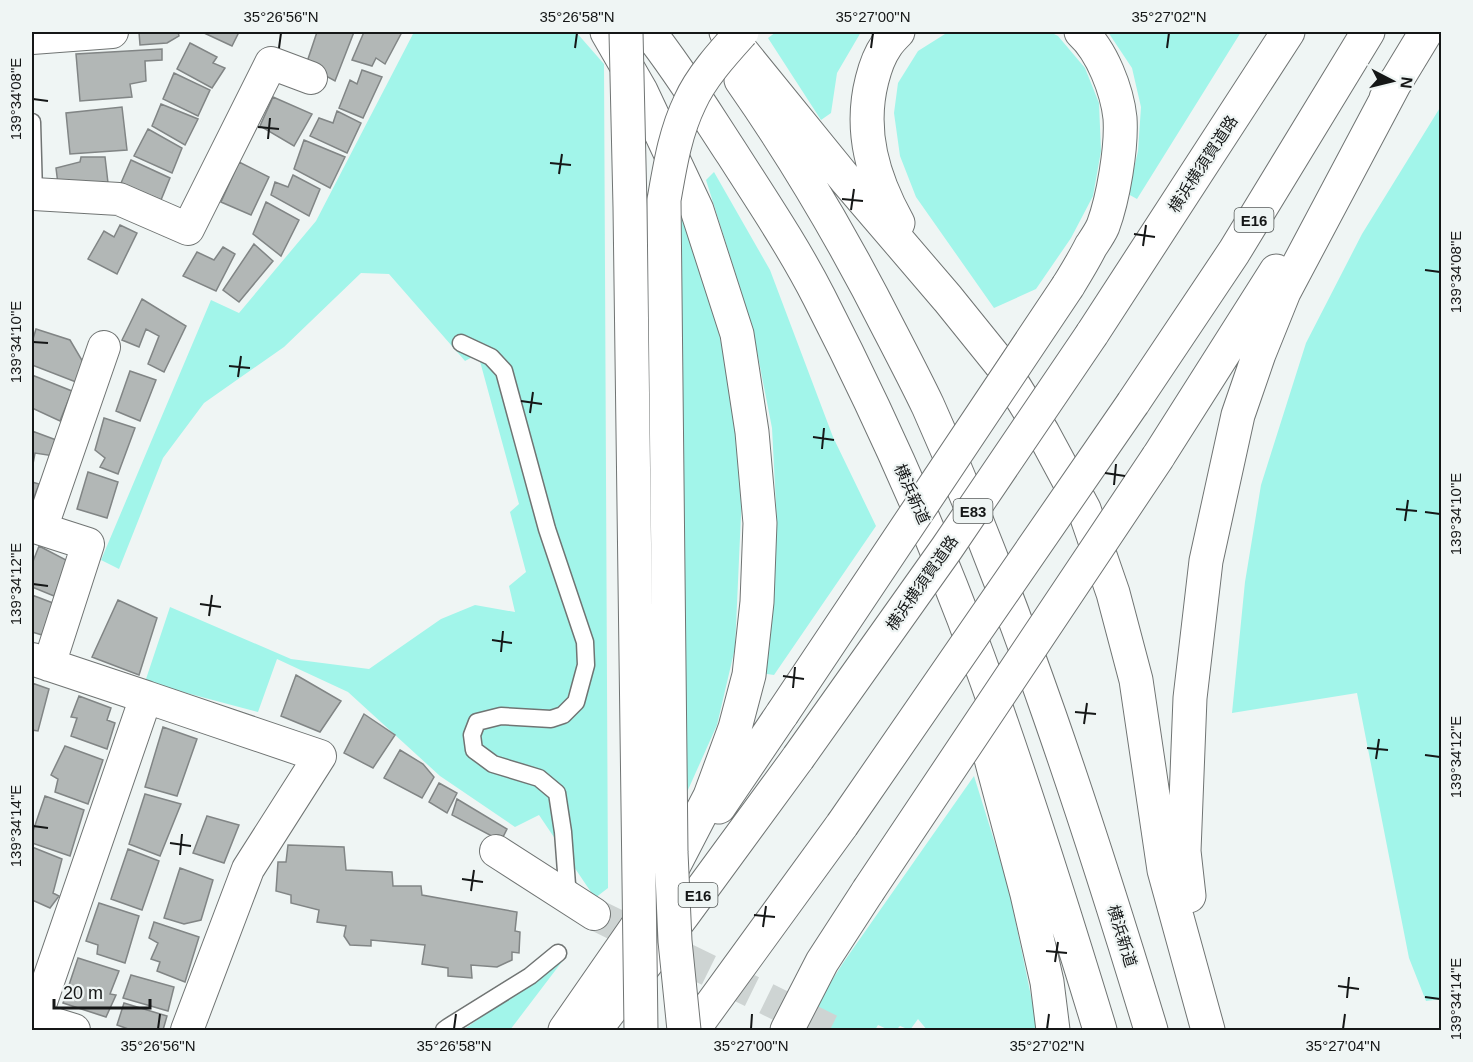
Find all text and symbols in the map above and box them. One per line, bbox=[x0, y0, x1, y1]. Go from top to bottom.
text: 35°26'56"N bbox=[243, 8, 319, 25]
text: 35°26'58"N bbox=[539, 8, 615, 25]
text: 35°27'00"N bbox=[835, 8, 911, 25]
text: 35°27'02"N bbox=[1131, 8, 1207, 25]
north arrow bbox=[1362, 51, 1422, 111]
text: 139°34'08"E bbox=[7, 58, 24, 140]
text: N bbox=[1397, 76, 1416, 90]
street label: 横浜横須賀道路 bbox=[1165, 112, 1241, 216]
road number: E16 bbox=[1234, 208, 1274, 232]
text: 139°34'08"E bbox=[1447, 231, 1464, 313]
text: 139°34'10"E bbox=[7, 301, 24, 383]
street label: 横浜新道 bbox=[891, 461, 933, 527]
text: 139°34'10"E bbox=[1447, 473, 1464, 555]
road number: E83 bbox=[954, 499, 992, 523]
street label: 横浜横須賀道路 bbox=[883, 532, 961, 634]
text: 139°34'12"E bbox=[7, 543, 24, 625]
text: 139°34'12"E bbox=[1447, 716, 1464, 798]
text: 139°34'14"E bbox=[7, 785, 24, 867]
road number: E16 bbox=[678, 883, 718, 907]
street label: 横浜新道 bbox=[1105, 903, 1139, 969]
text: 139°34'14"E bbox=[1447, 958, 1464, 1040]
scale bar bbox=[54, 972, 150, 1010]
text: 20 m bbox=[63, 983, 103, 1003]
text: 35°26'56"N bbox=[120, 1037, 196, 1054]
text: 35°26'58"N bbox=[416, 1037, 492, 1054]
text: 35°27'00"N bbox=[713, 1037, 789, 1054]
text: 35°27'02"N bbox=[1009, 1037, 1085, 1054]
text: 35°27'04"N bbox=[1305, 1037, 1381, 1054]

